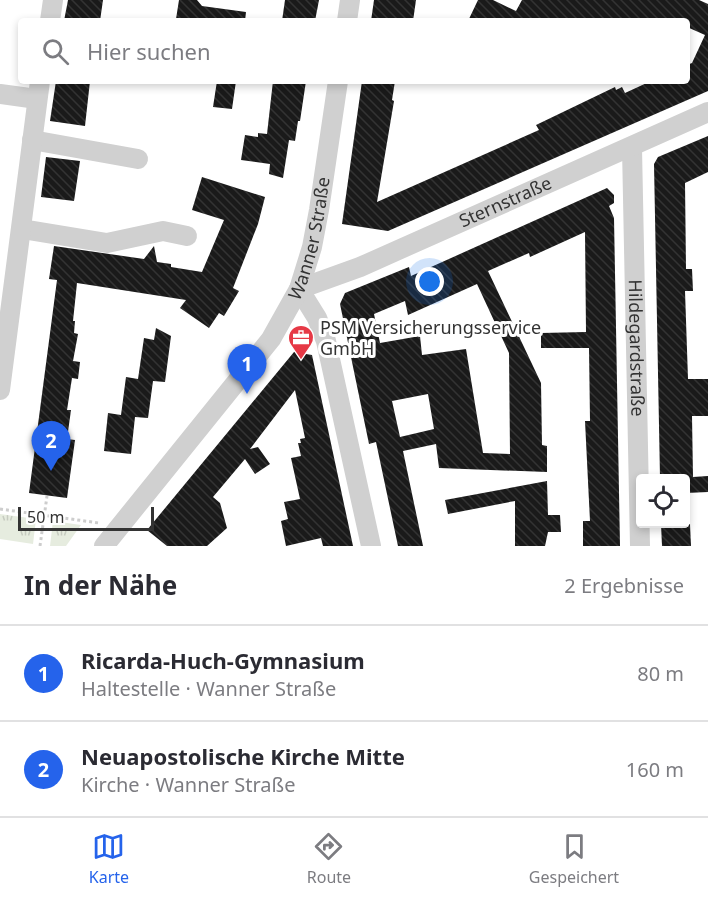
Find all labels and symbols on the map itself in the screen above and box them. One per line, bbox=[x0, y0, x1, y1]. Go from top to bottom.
street label: Sternstraße bbox=[455, 170, 555, 232]
street label: Wanner Straße bbox=[282, 175, 335, 304]
your location bbox=[415, 267, 444, 296]
street label: Hildegardstraße bbox=[624, 279, 650, 417]
place label: PSM Versicherungsservice GmbH bbox=[320, 315, 541, 360]
office icon: PSM Versicherungsservice GmbH bbox=[286, 323, 316, 361]
pin: 1 bbox=[228, 344, 266, 394]
pin: 2 bbox=[32, 422, 70, 471]
scale bar bbox=[18, 504, 154, 532]

